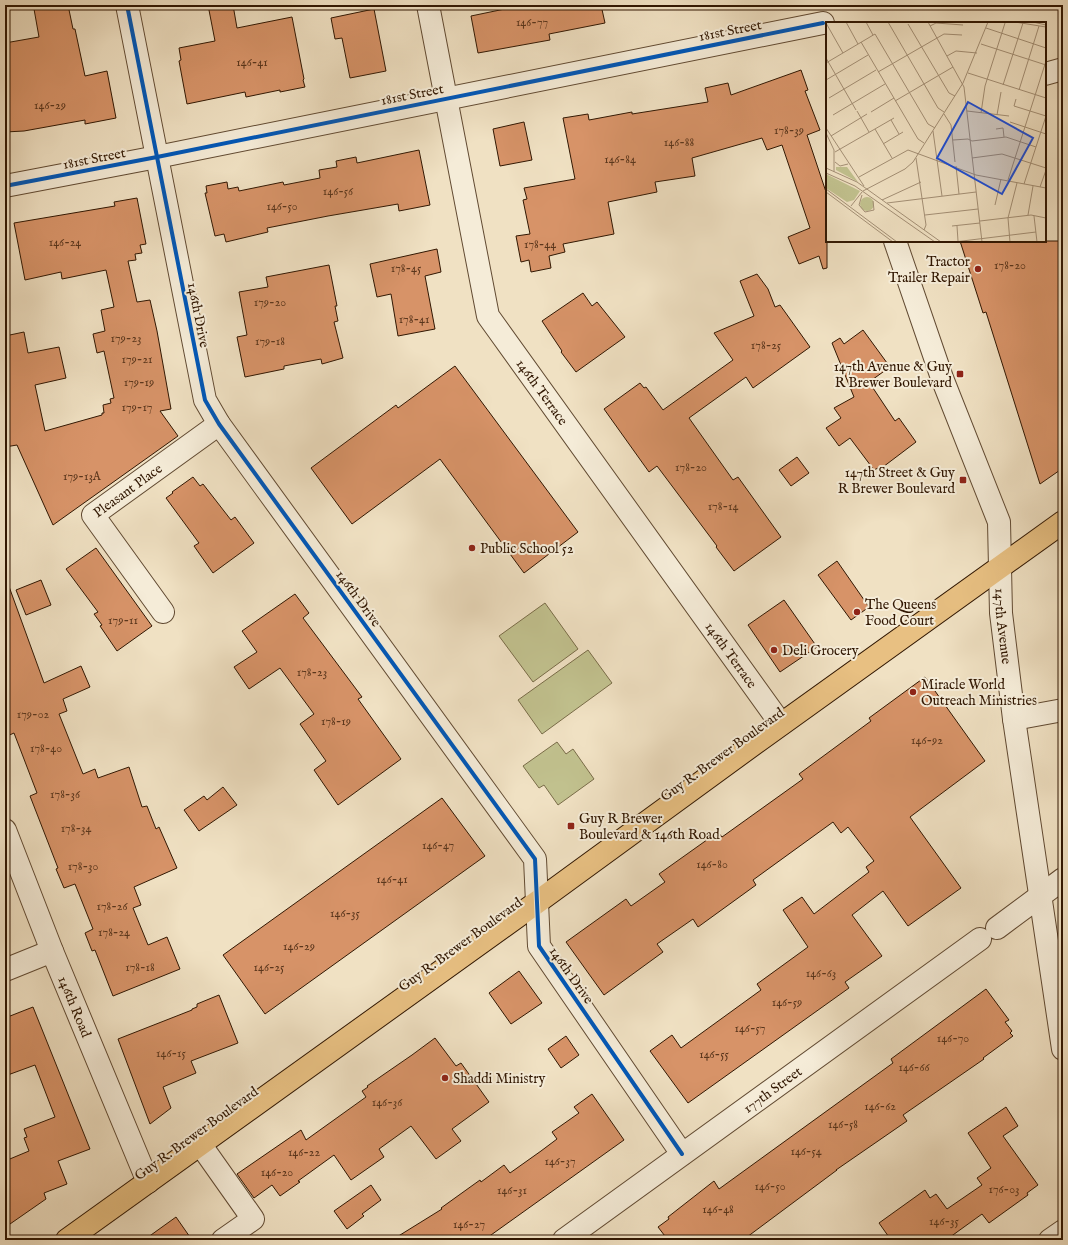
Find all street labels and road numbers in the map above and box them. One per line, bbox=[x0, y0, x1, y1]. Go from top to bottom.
street label: 181st Street bbox=[697, 16, 763, 46]
street label: 181st Street bbox=[379, 80, 445, 110]
street label: 181st Street bbox=[61, 144, 127, 174]
street label: 146th Drive bbox=[183, 281, 213, 350]
street label: 146th Terrace bbox=[512, 356, 572, 430]
street label: Pleasant Place bbox=[90, 460, 167, 522]
street label: 146th Drive bbox=[332, 567, 385, 631]
street label: 147th Avenue bbox=[990, 588, 1015, 666]
street label: 146th Terrace bbox=[701, 619, 761, 693]
street label: Guy R. Brewer Boulevard bbox=[657, 703, 789, 806]
street label: Guy R. Brewer Boulevard bbox=[395, 893, 527, 996]
street label: 146th Drive bbox=[545, 943, 598, 1008]
street label: 146th Road bbox=[53, 974, 95, 1041]
street label: 177th Street bbox=[740, 1063, 806, 1118]
street label: Guy R. Brewer Boulevard bbox=[131, 1082, 263, 1185]

